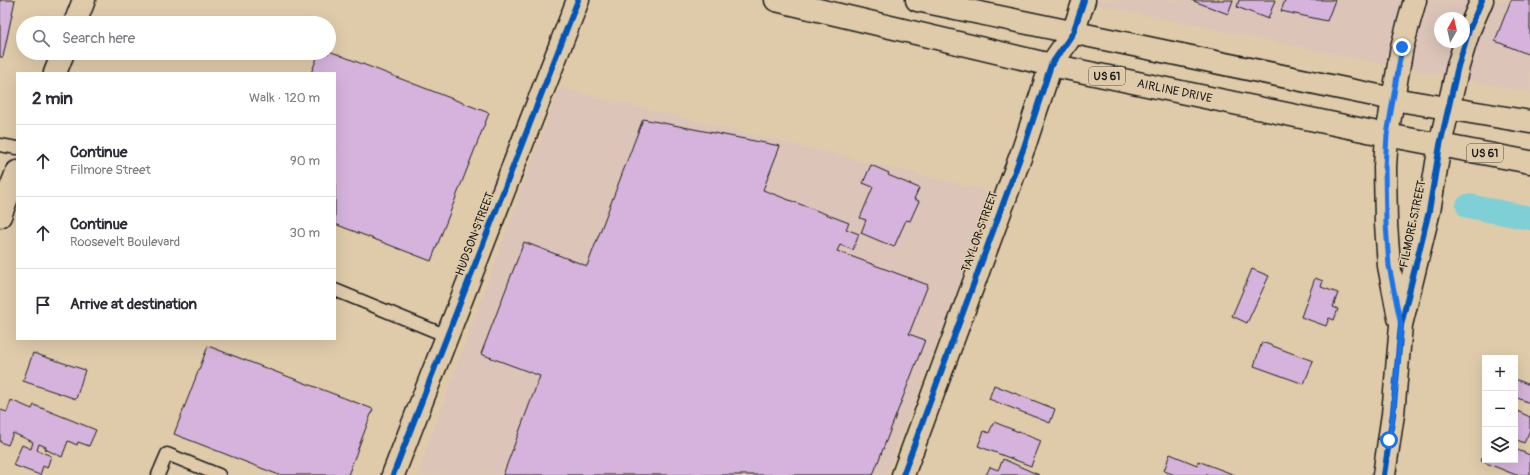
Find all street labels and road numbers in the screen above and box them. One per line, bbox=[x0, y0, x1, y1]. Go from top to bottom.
road number: US 61 bbox=[1089, 67, 1125, 85]
street label: AIRLINE DRIVE bbox=[1136, 76, 1214, 106]
road number: US 61 bbox=[1467, 144, 1503, 162]
street label: FILMORE STREET bbox=[1396, 179, 1430, 269]
street label: TAYLOR STREET bbox=[958, 189, 1002, 274]
street label: HUDSON STREET bbox=[452, 190, 498, 278]

